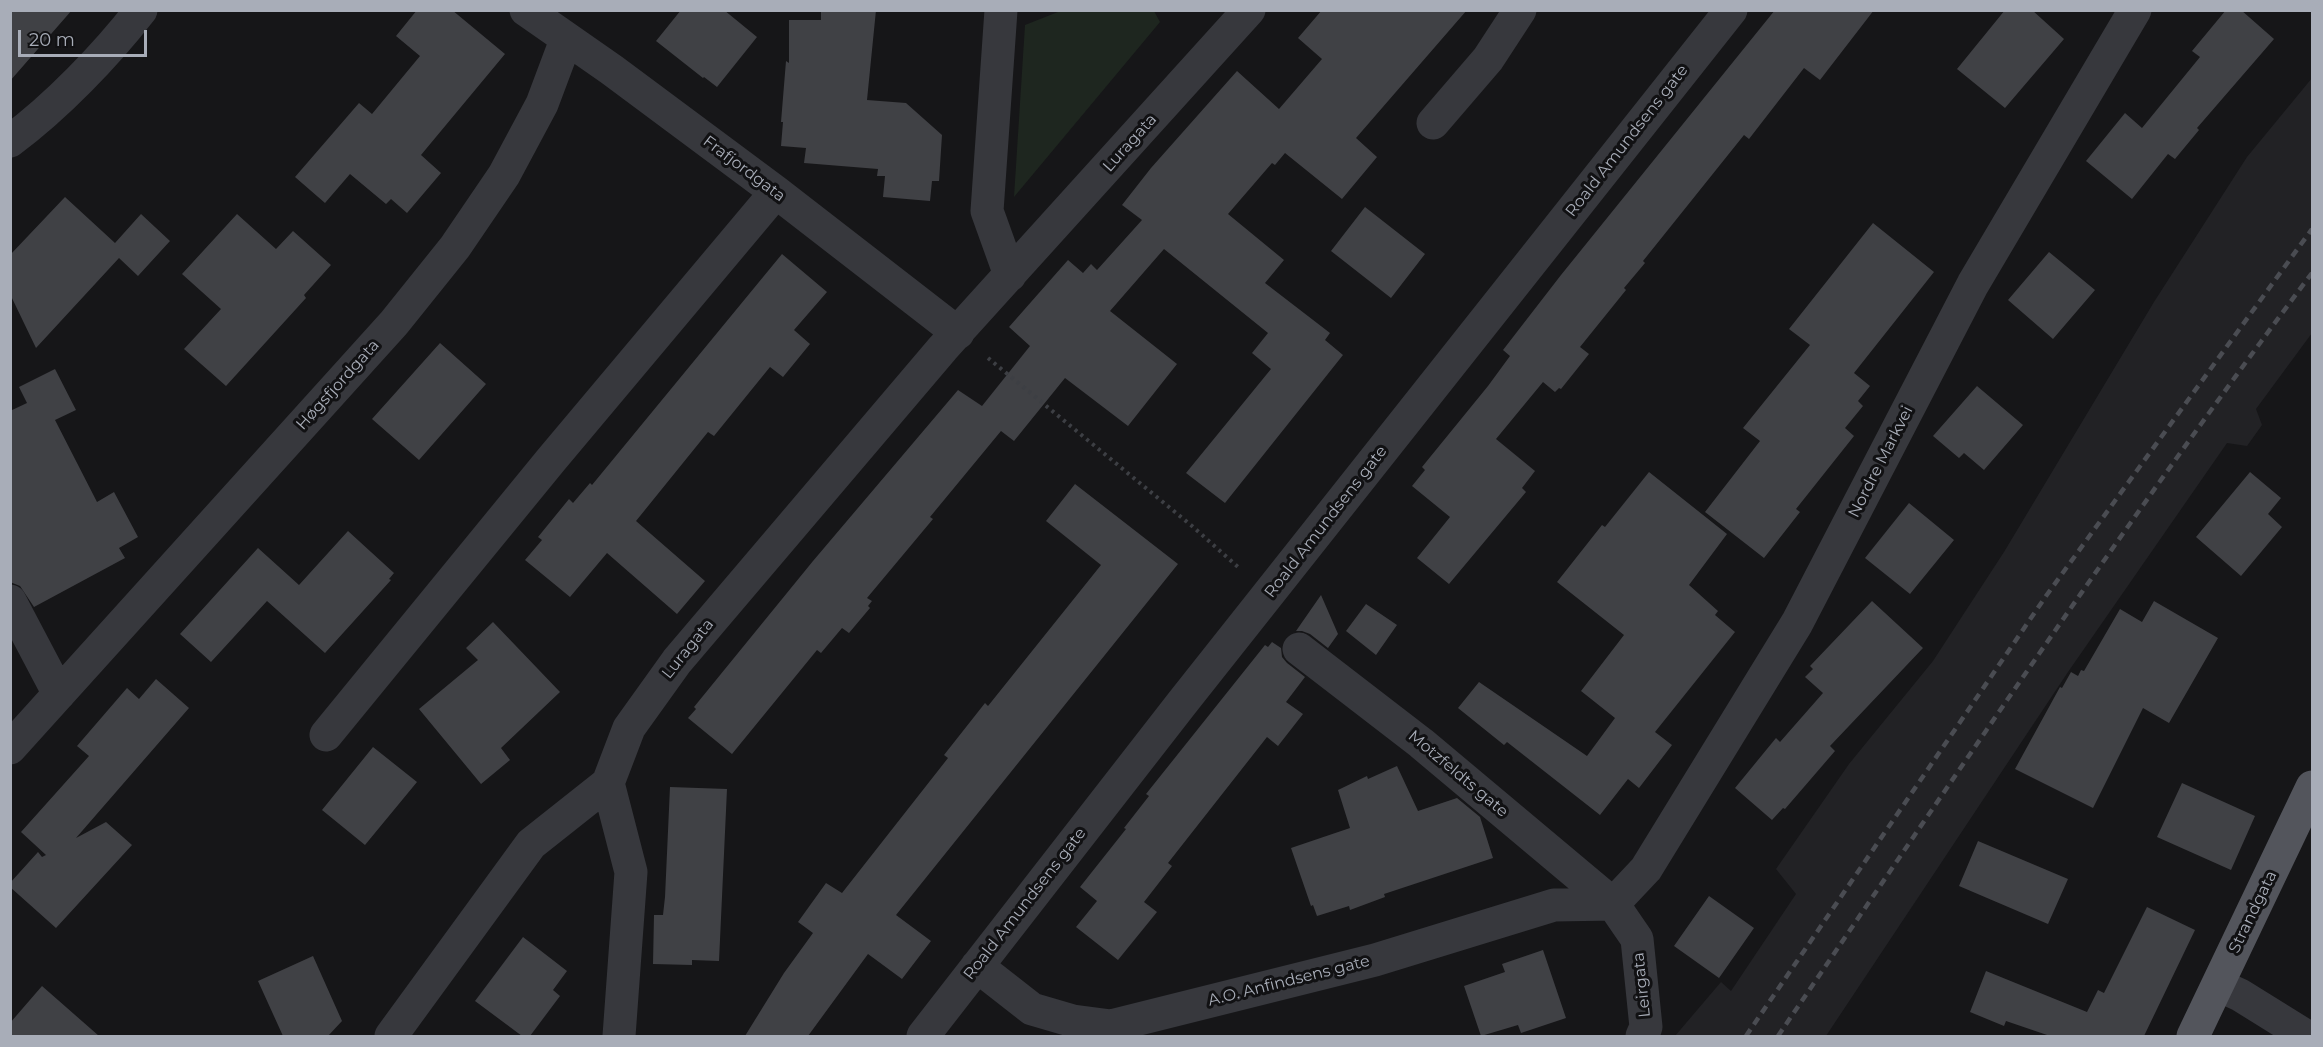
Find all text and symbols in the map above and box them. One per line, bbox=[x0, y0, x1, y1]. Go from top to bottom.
scale bar bbox=[21, 18, 150, 56]
text: 20 m bbox=[29, 29, 75, 51]
street label: Roald Amundsens gate bbox=[1562, 61, 1692, 221]
street label: Luragata bbox=[1099, 110, 1161, 176]
street label: Frafjordgata bbox=[699, 132, 789, 206]
street label: Høgsfjordgata bbox=[292, 336, 384, 434]
street label: Nordre Markvei bbox=[1845, 403, 1917, 521]
street label: Roald Amundsens gate bbox=[1261, 442, 1391, 602]
street label: Luragata bbox=[658, 615, 718, 683]
street label: Motzfeldts gate bbox=[1404, 727, 1512, 821]
street label: Roald Amundsens gate bbox=[960, 824, 1090, 984]
street label: Strandgata bbox=[2225, 868, 2281, 956]
street label: Leirgata bbox=[1629, 951, 1655, 1019]
street label: A.O. Anfindsens gate bbox=[1206, 952, 1372, 1010]

